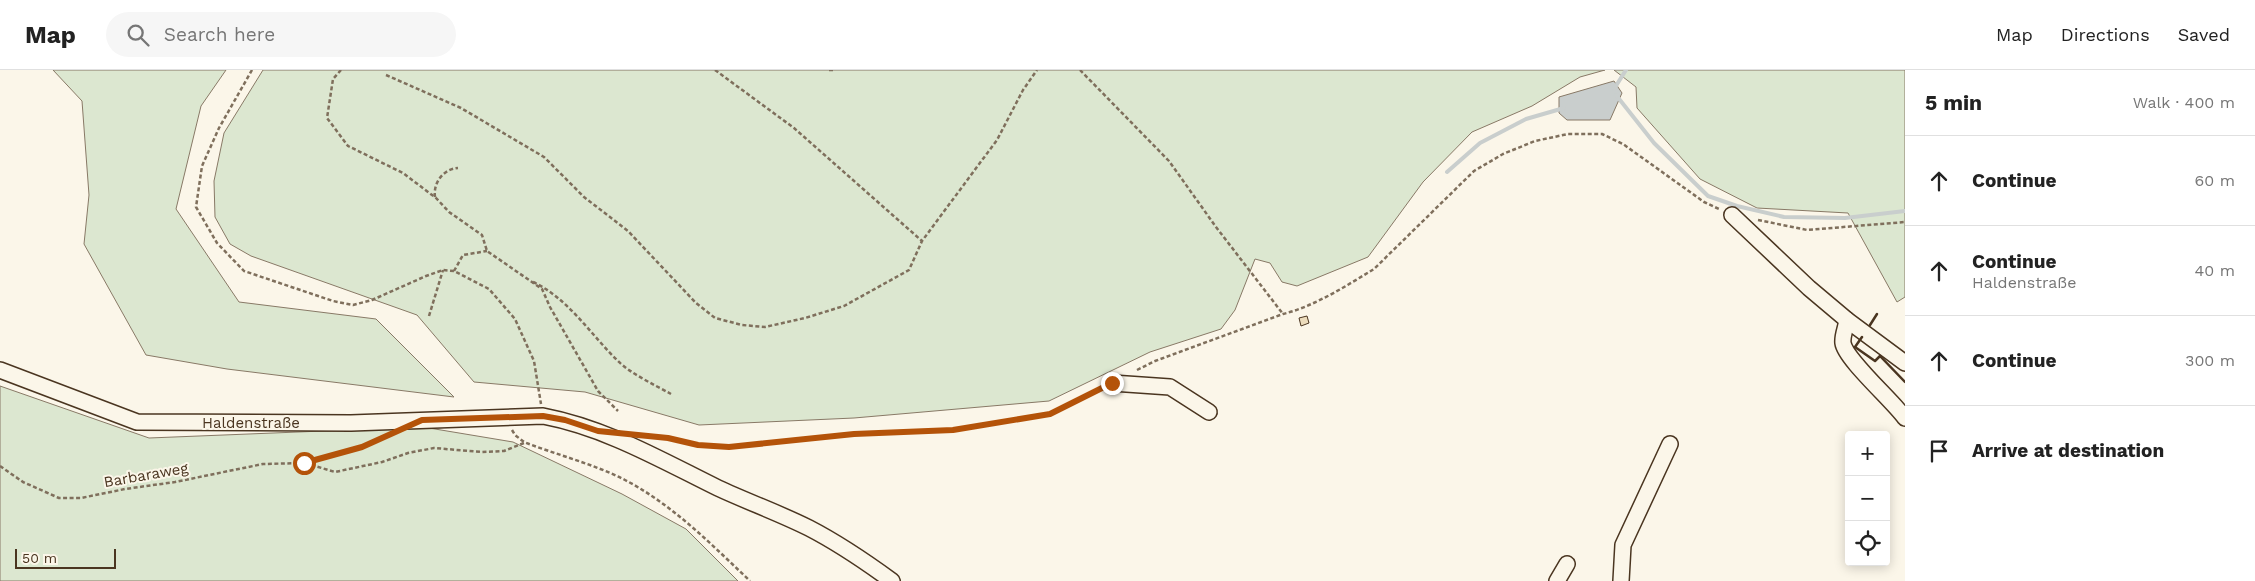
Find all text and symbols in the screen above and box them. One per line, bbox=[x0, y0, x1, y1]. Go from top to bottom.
search box bbox=[106, 12, 456, 57]
text: Map bbox=[25, 21, 76, 49]
icon: search bbox=[124, 21, 152, 49]
text: Search here bbox=[164, 23, 275, 46]
text: Map bbox=[1996, 24, 2033, 45]
text: Directions bbox=[2061, 24, 2150, 45]
text: Saved bbox=[2178, 24, 2230, 45]
text: 5 min bbox=[1925, 90, 1982, 115]
text: Walk · 400 m bbox=[2133, 93, 2235, 112]
icon: ahead bbox=[1925, 167, 1953, 195]
text: Continue bbox=[1972, 169, 2056, 192]
text: 60 m bbox=[2195, 171, 2235, 190]
text: Continue bbox=[1972, 250, 2056, 273]
icon: ahead bbox=[1925, 257, 1953, 285]
text: 40 m bbox=[2195, 261, 2235, 280]
text: Haldenstraße bbox=[1972, 273, 2076, 292]
icon: ahead bbox=[1925, 347, 1953, 375]
text: Continue bbox=[1972, 349, 2056, 372]
text: 300 m bbox=[2185, 351, 2235, 370]
route end bbox=[1101, 372, 1124, 395]
street label: Haldenstraße bbox=[202, 414, 300, 432]
map controls bbox=[1845, 431, 1890, 566]
button: + bbox=[1845, 431, 1890, 476]
icon: arrive bbox=[1925, 437, 1953, 465]
text: Arrive at destination bbox=[1972, 439, 2164, 462]
route start bbox=[293, 452, 316, 475]
street label: Barbaraweg bbox=[102, 459, 190, 491]
button: − bbox=[1845, 476, 1890, 521]
button: locate bbox=[1845, 521, 1890, 566]
scale bar bbox=[15, 546, 116, 569]
text: 50 m bbox=[22, 550, 57, 566]

